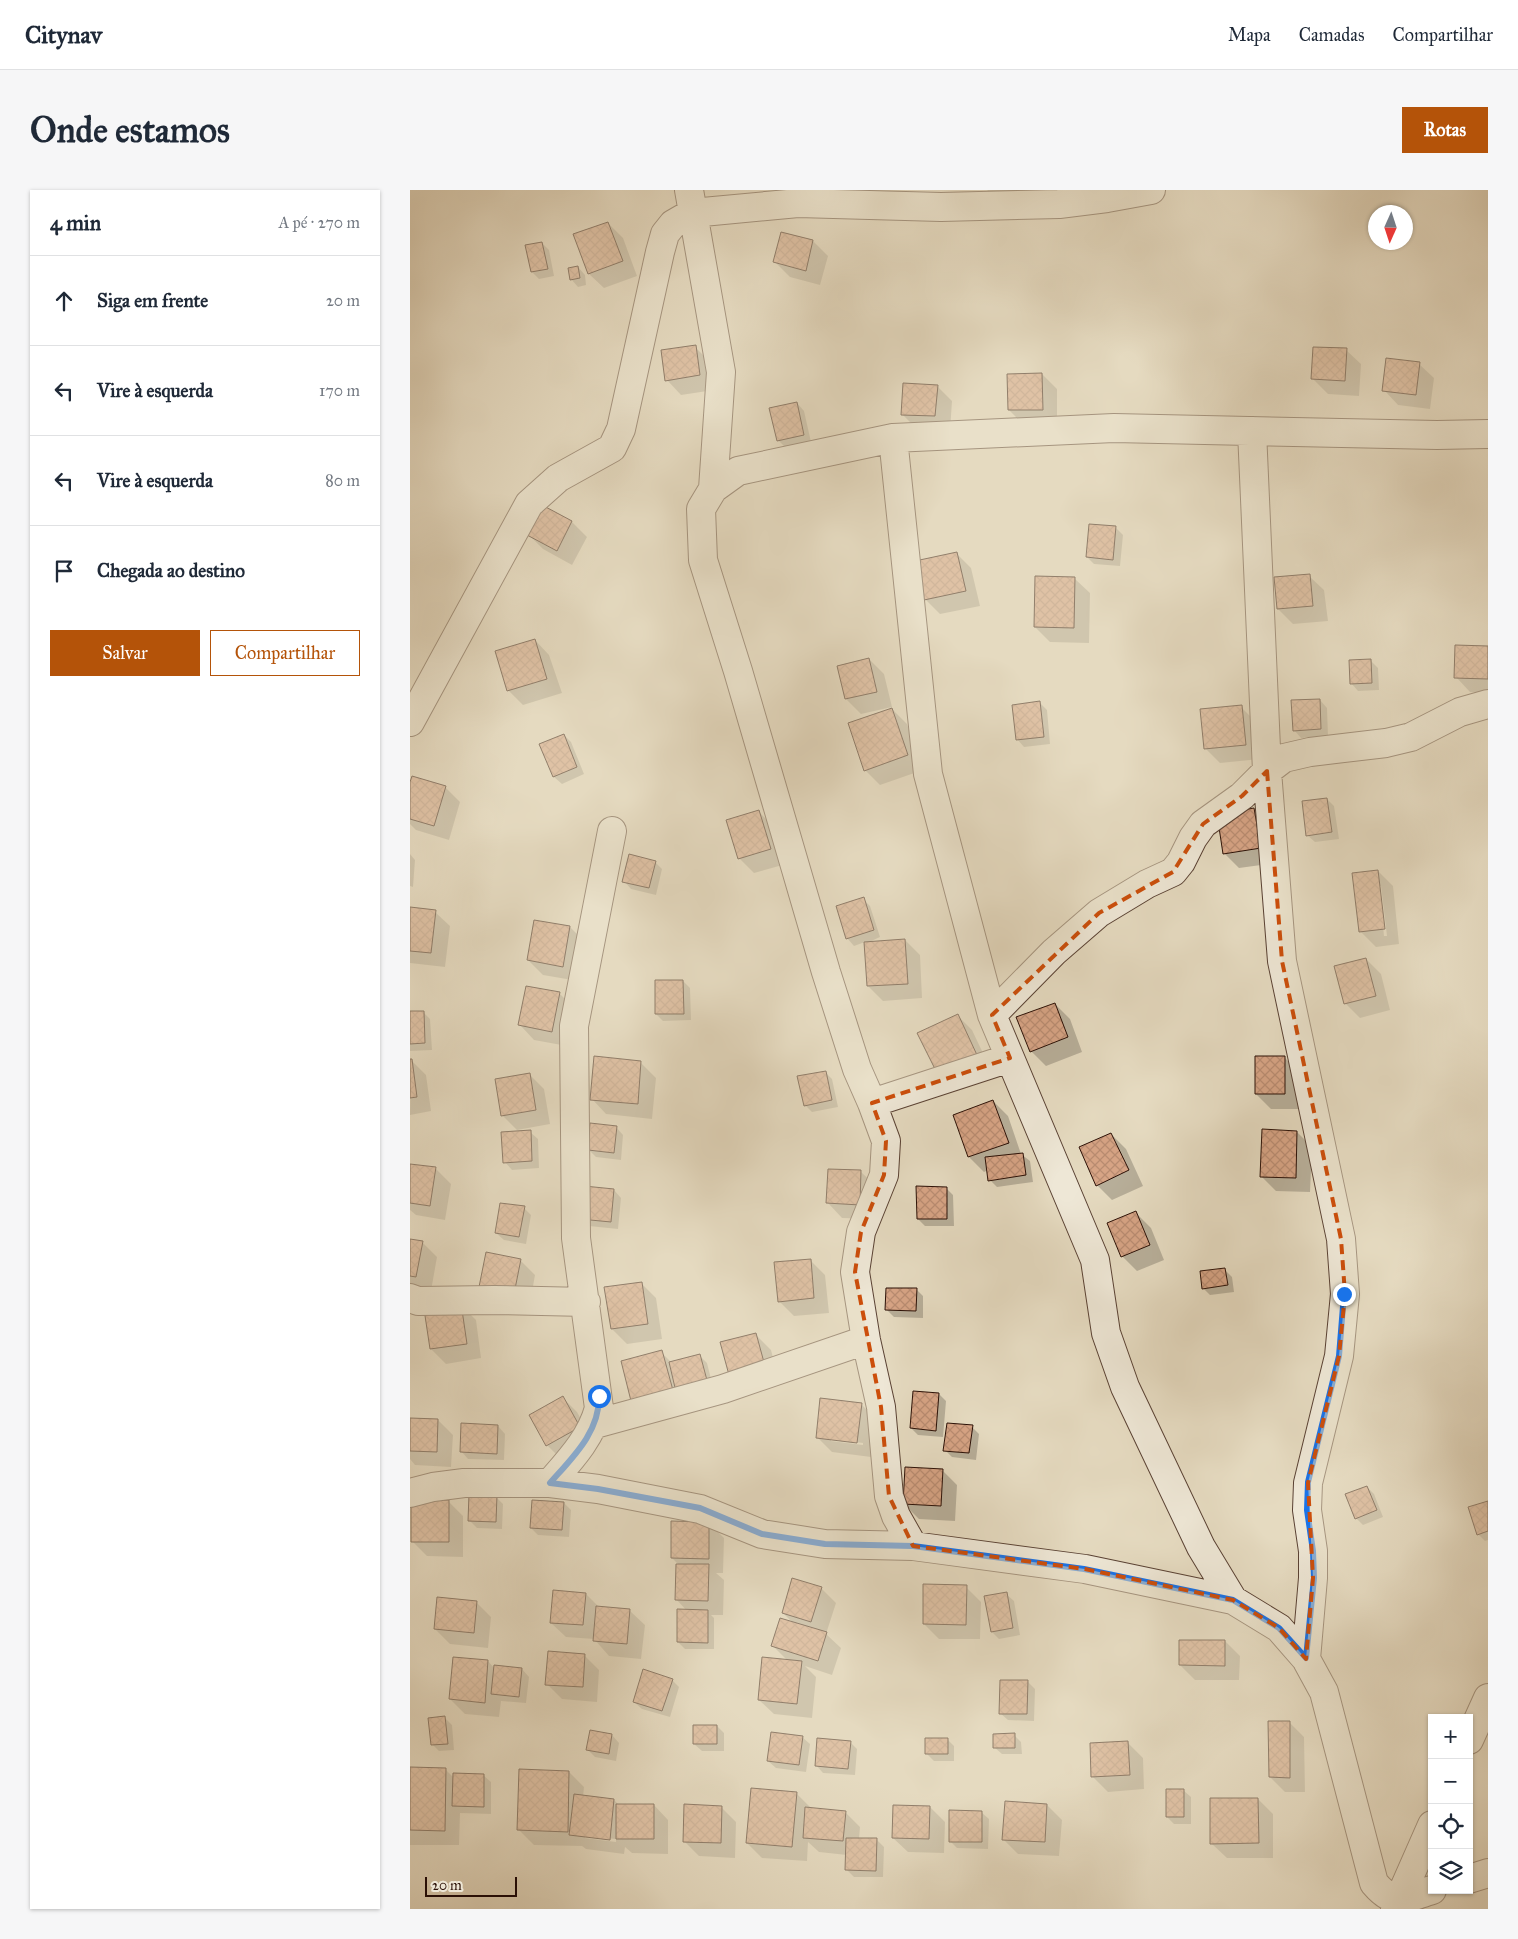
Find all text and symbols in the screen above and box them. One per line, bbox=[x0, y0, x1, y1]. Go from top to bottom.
text: Citynav bbox=[25, 20, 102, 50]
text: Mapa bbox=[1228, 24, 1271, 46]
text: Camadas bbox=[1299, 24, 1365, 46]
text: Compartilhar bbox=[1393, 24, 1493, 46]
button: Rotas bbox=[1402, 107, 1488, 153]
text: Onde estamos bbox=[30, 109, 230, 152]
north arrow bbox=[1368, 205, 1413, 250]
text: 4 min bbox=[50, 210, 101, 236]
text: A pé · 270 m bbox=[279, 213, 360, 232]
icon: ahead bbox=[50, 287, 78, 315]
text: Siga em frente bbox=[97, 289, 208, 312]
text: 20 m bbox=[326, 291, 360, 310]
icon: left bbox=[50, 377, 78, 405]
text: Vire à esquerda bbox=[97, 379, 213, 402]
text: 170 m bbox=[319, 381, 360, 400]
icon: left bbox=[50, 467, 78, 495]
text: Vire à esquerda bbox=[97, 469, 213, 492]
text: 80 m bbox=[325, 471, 360, 490]
icon: arrive bbox=[50, 557, 78, 585]
text: Chegada ao destino bbox=[97, 559, 245, 582]
button: Salvar bbox=[50, 630, 200, 676]
button: Compartilhar bbox=[210, 630, 360, 676]
route end bbox=[1333, 1283, 1356, 1306]
route start bbox=[588, 1385, 611, 1408]
map controls bbox=[1428, 1714, 1473, 1894]
button: + bbox=[1428, 1714, 1473, 1759]
button: − bbox=[1428, 1759, 1473, 1804]
button: locate bbox=[1428, 1804, 1473, 1849]
button: layers bbox=[1428, 1849, 1473, 1894]
scale bar bbox=[425, 1874, 518, 1897]
text: 20 m bbox=[432, 1877, 462, 1894]

